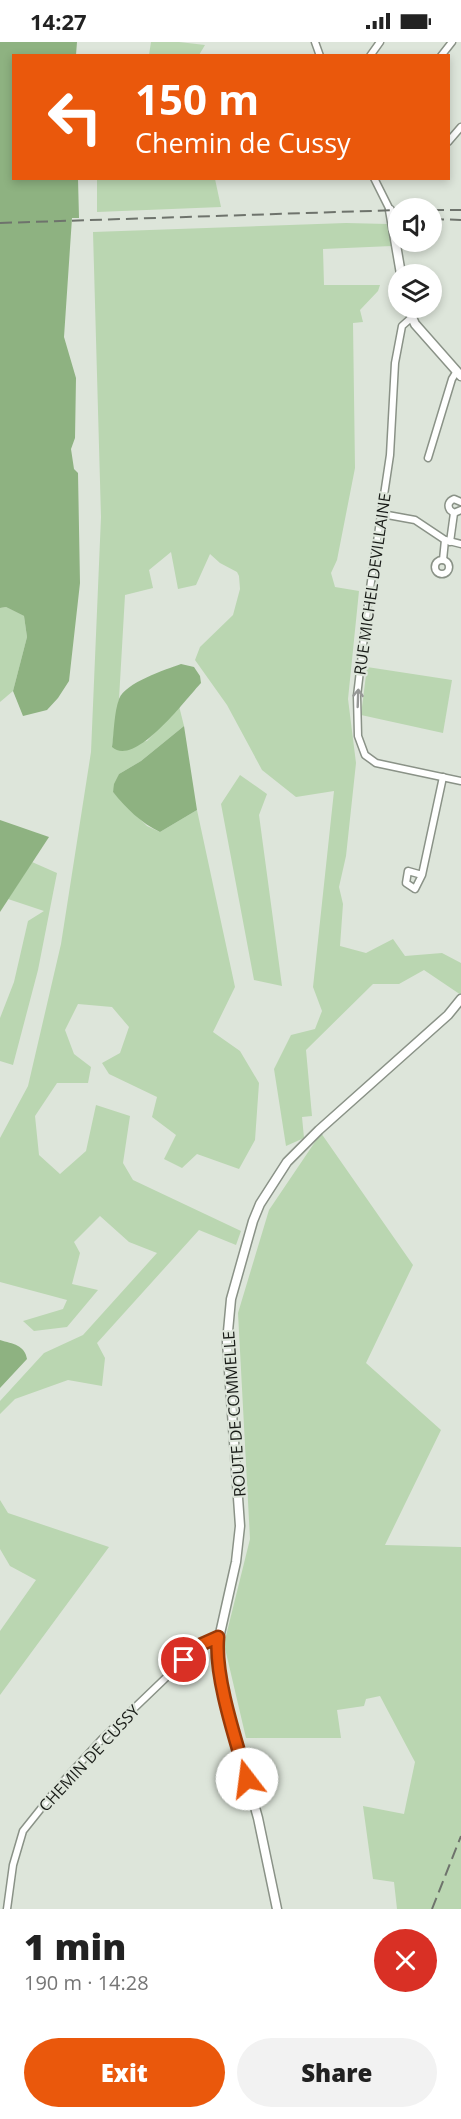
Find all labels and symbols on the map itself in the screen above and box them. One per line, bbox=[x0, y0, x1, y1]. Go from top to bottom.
street label: RUE MICHEL DEVILLAINE bbox=[348, 492, 396, 676]
one-way arrow bbox=[352, 689, 363, 708]
street label: ROUTE DE COMMELLE bbox=[217, 1330, 251, 1498]
pin bbox=[158, 1634, 209, 1685]
street label: CHEMIN DE CUSSY bbox=[34, 1700, 144, 1816]
position arrow bbox=[215, 1747, 279, 1811]

